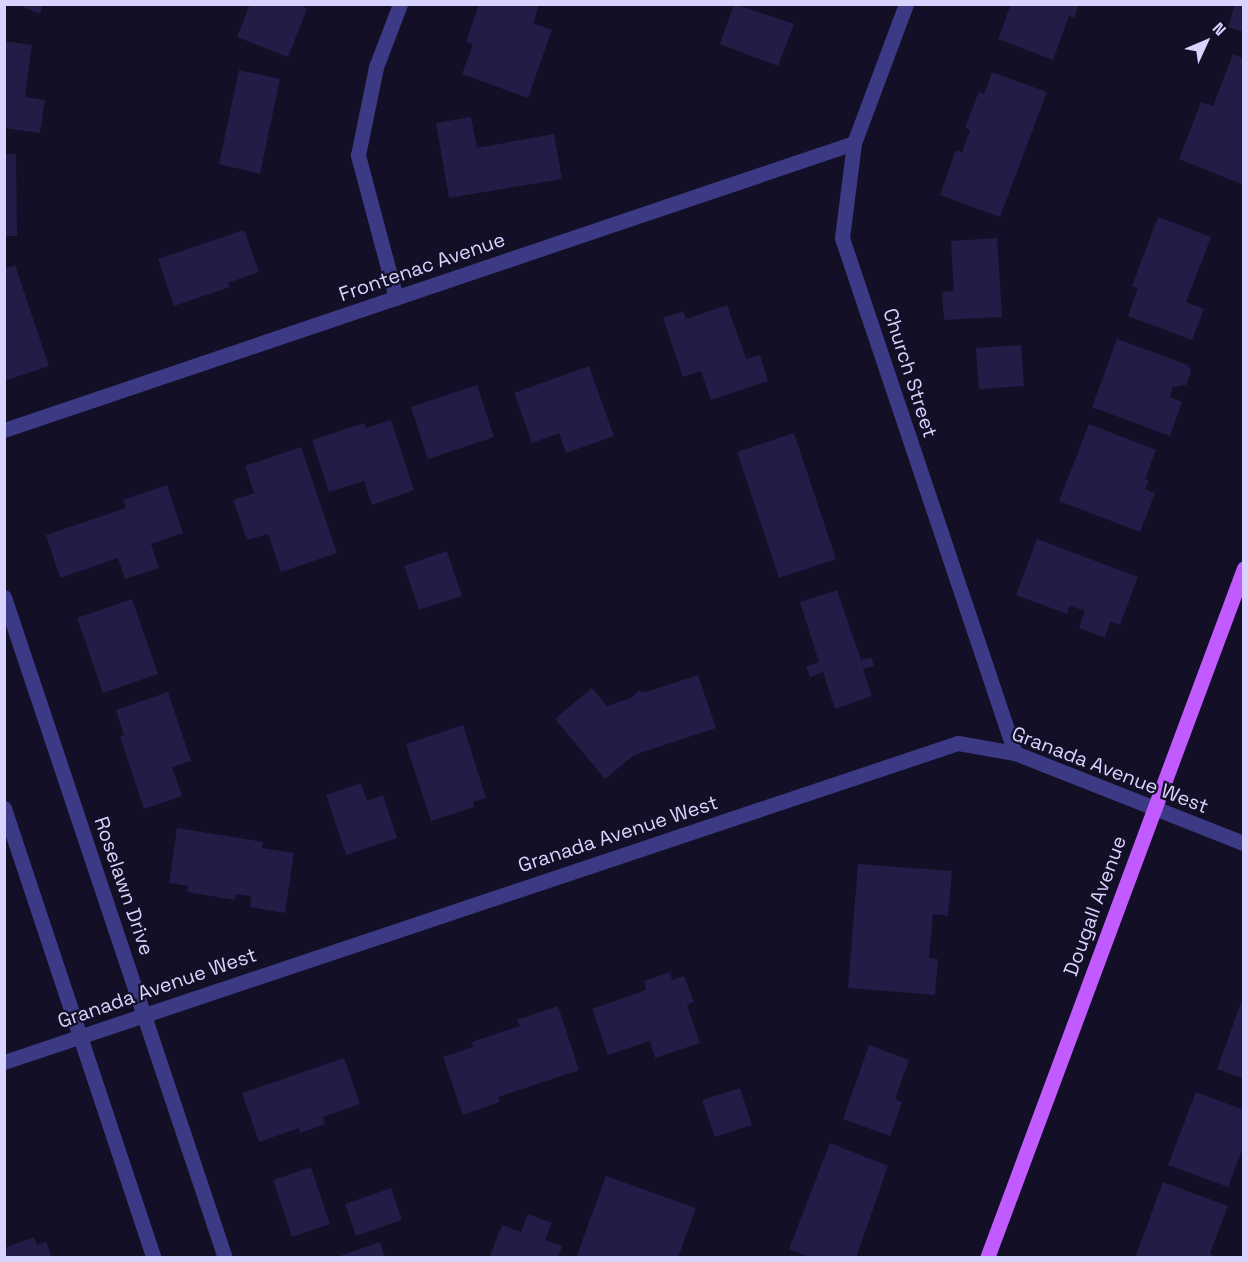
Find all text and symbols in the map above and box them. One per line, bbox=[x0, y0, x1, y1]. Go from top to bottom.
north arrow bbox=[1176, 12, 1236, 72]
text: N bbox=[1208, 18, 1231, 40]
street label: Frontenac Avenue bbox=[336, 227, 508, 307]
street label: Church Street bbox=[878, 305, 942, 441]
street label: Granada Avenue West bbox=[1008, 721, 1212, 819]
street label: Granada Avenue West bbox=[515, 790, 721, 878]
street label: Roselawn Drive bbox=[89, 814, 159, 958]
street label: Dougall Avenue bbox=[1058, 832, 1132, 980]
street label: Granada Avenue West bbox=[54, 943, 260, 1033]

